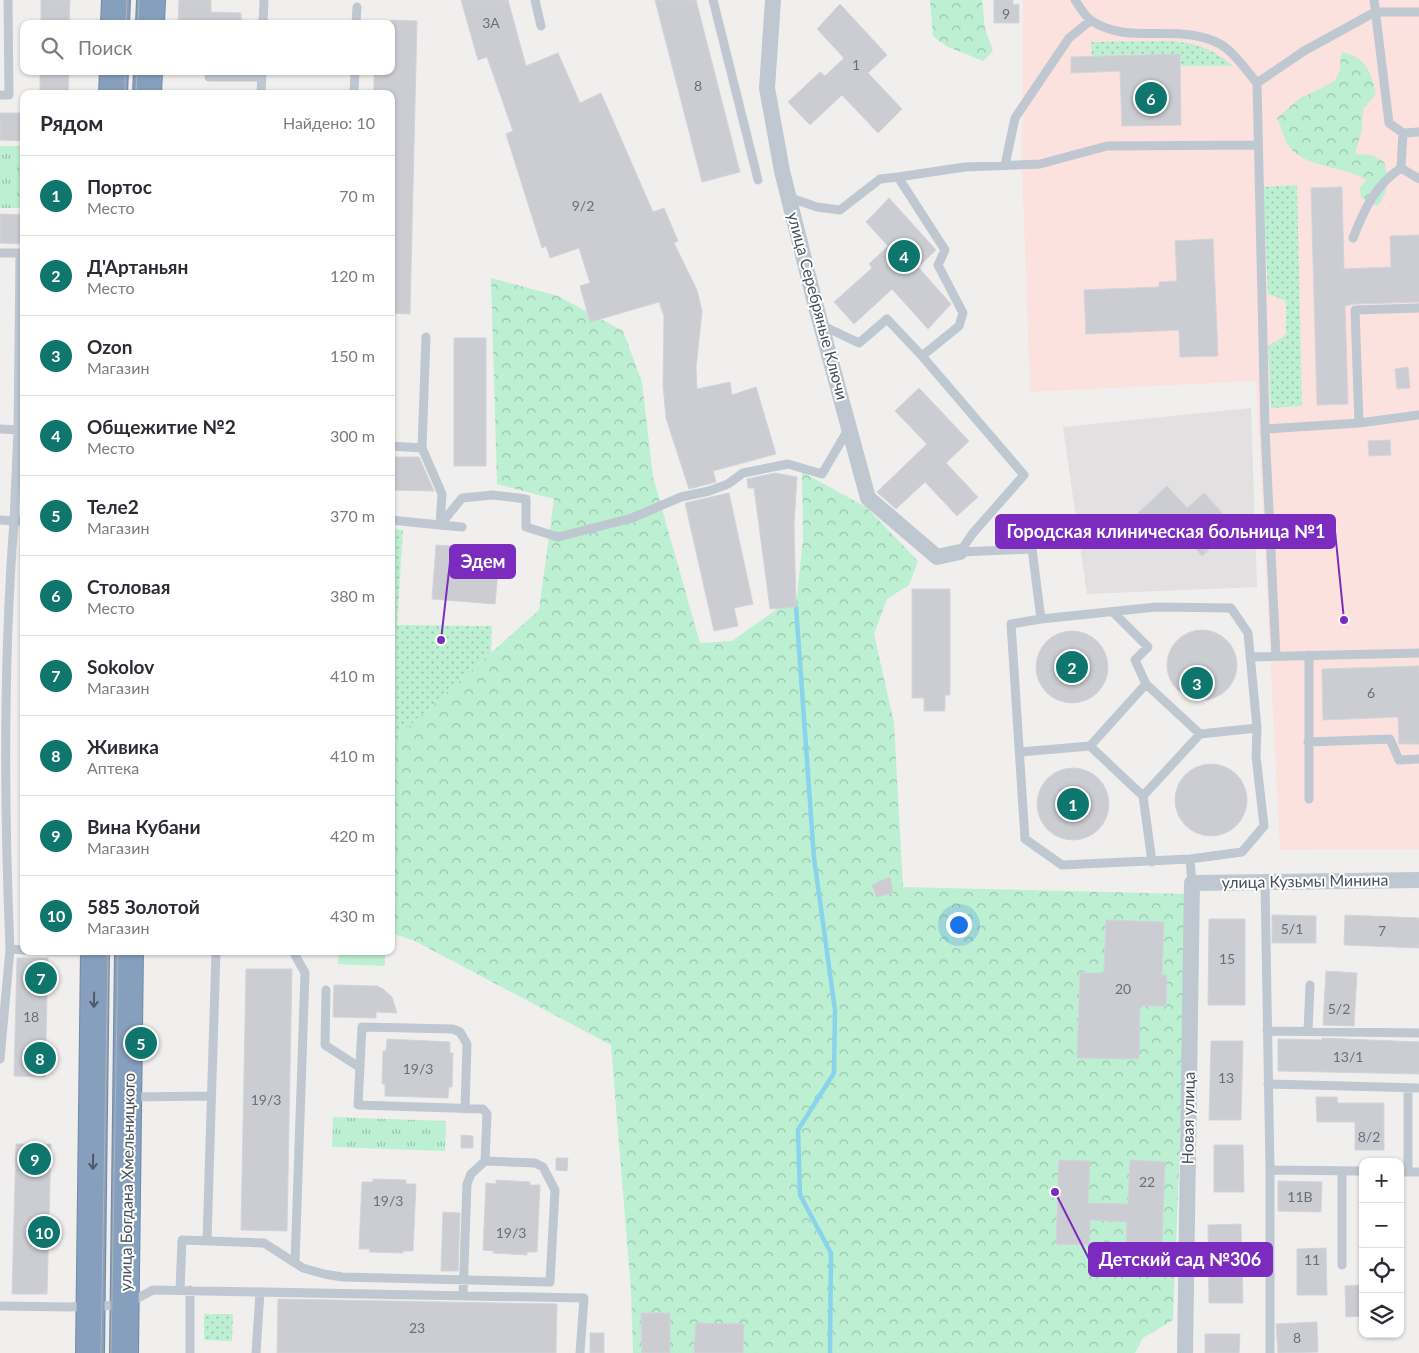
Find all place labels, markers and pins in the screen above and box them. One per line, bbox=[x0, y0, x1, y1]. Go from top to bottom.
pin: 6 bbox=[1135, 79, 1167, 117]
pin: 4 bbox=[888, 237, 920, 275]
callout: Городская клиническая больница №1 bbox=[996, 515, 1335, 548]
callout: Эдем bbox=[450, 545, 515, 578]
pin: 2 bbox=[1056, 648, 1088, 686]
pin: 3 bbox=[1181, 664, 1213, 702]
pin: 1 bbox=[1057, 785, 1089, 823]
pin: 7 bbox=[25, 959, 57, 997]
pin: 5 bbox=[125, 1024, 157, 1062]
pin: 8 bbox=[24, 1039, 56, 1077]
pin: 9 bbox=[19, 1140, 51, 1178]
pin: 10 bbox=[28, 1213, 60, 1251]
callout: Детский сад №306 bbox=[1089, 1243, 1272, 1276]

